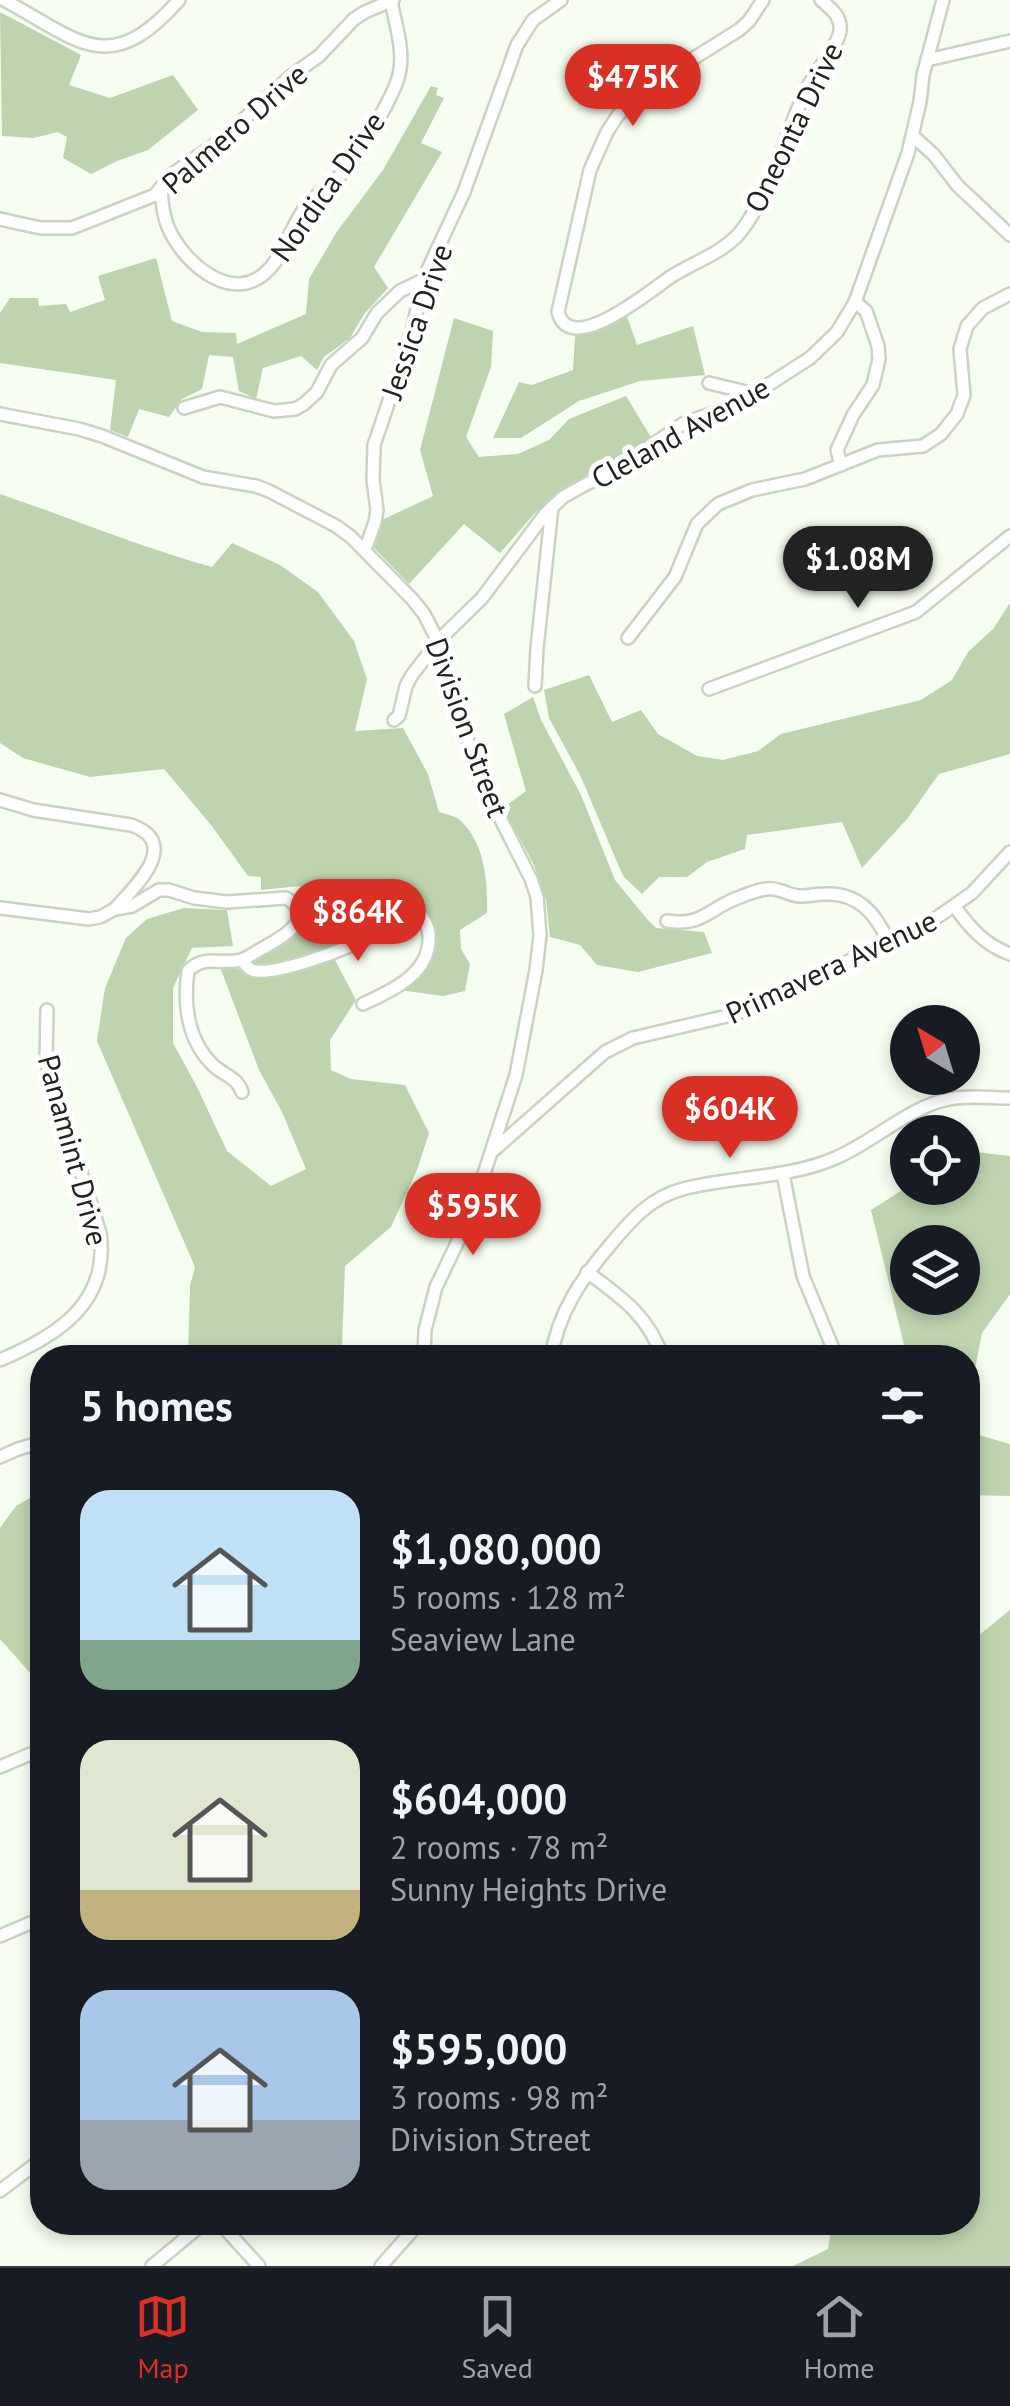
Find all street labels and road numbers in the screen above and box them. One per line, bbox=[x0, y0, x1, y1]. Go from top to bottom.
street label: Oneonta Drive bbox=[735, 35, 851, 219]
street label: Palmero Drive bbox=[153, 54, 315, 202]
street label: Nordica Drive bbox=[261, 103, 393, 269]
street label: Jessica Drive bbox=[371, 239, 461, 405]
street label: Cleland Avenue bbox=[584, 367, 776, 497]
street label: Division Street bbox=[418, 632, 518, 822]
street label: Primavera Avenue bbox=[719, 900, 943, 1032]
street label: Panamint Drive bbox=[30, 1050, 118, 1250]

